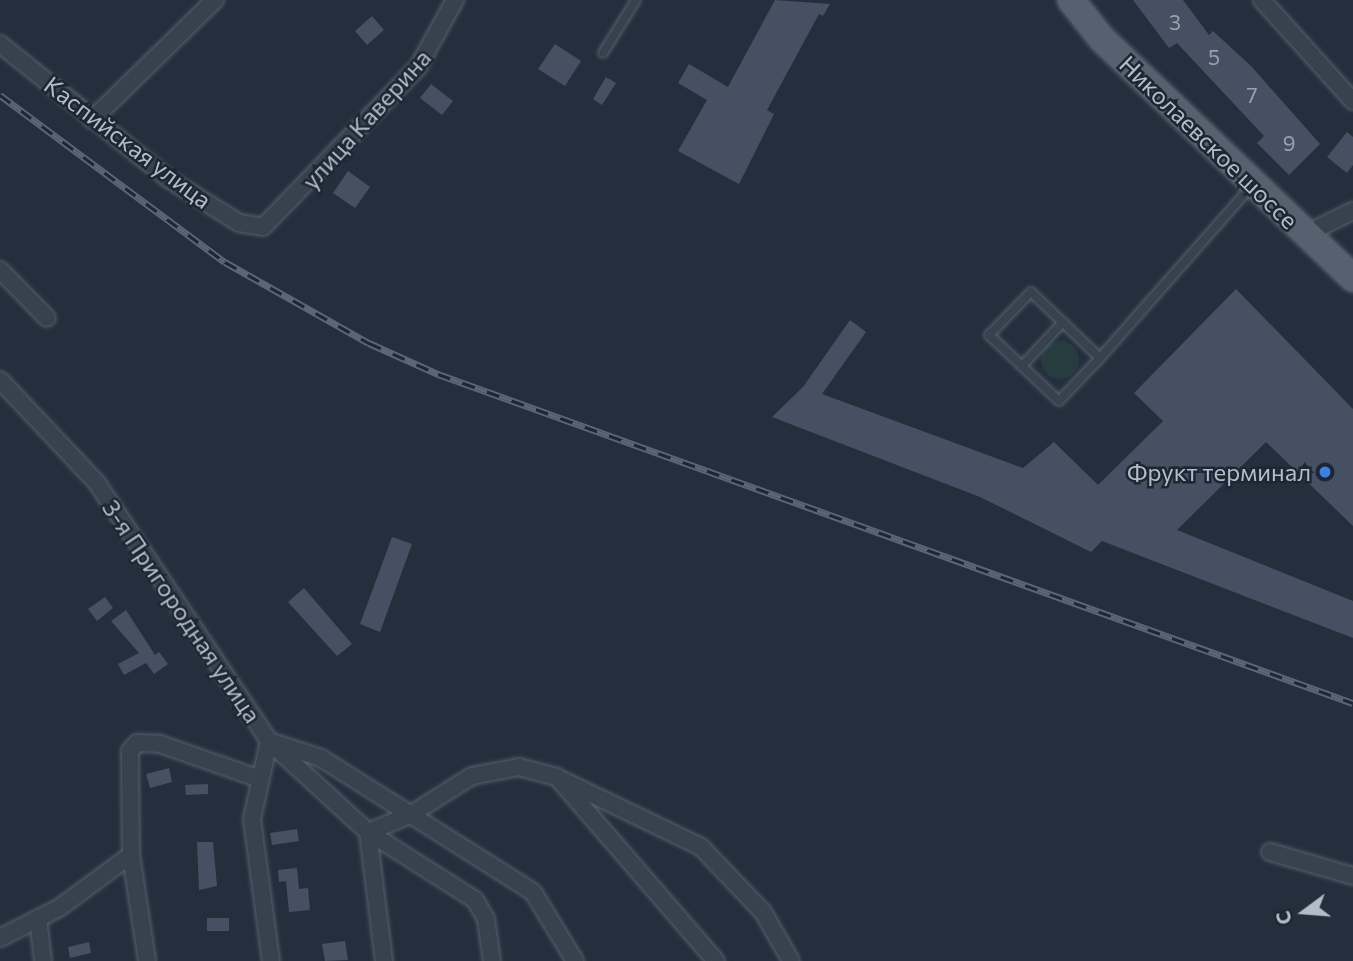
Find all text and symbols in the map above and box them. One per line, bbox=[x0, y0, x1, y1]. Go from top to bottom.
house number: 3 bbox=[1169, 9, 1181, 35]
street label: улица Каверина bbox=[296, 43, 436, 195]
house number: 5 bbox=[1208, 44, 1220, 70]
street label: Николаевское шоссе bbox=[1114, 50, 1304, 234]
street label: Каспийская улица bbox=[39, 70, 217, 214]
house number: 7 bbox=[1246, 82, 1258, 108]
house number: 9 bbox=[1283, 130, 1295, 156]
place label: Фрукт терминал bbox=[1127, 458, 1311, 486]
marker: Фрукт терминал bbox=[1317, 464, 1333, 480]
street label: 3-я Пригородная улица bbox=[97, 494, 267, 728]
north arrow bbox=[1269, 877, 1339, 947]
text: С bbox=[1270, 909, 1296, 927]

